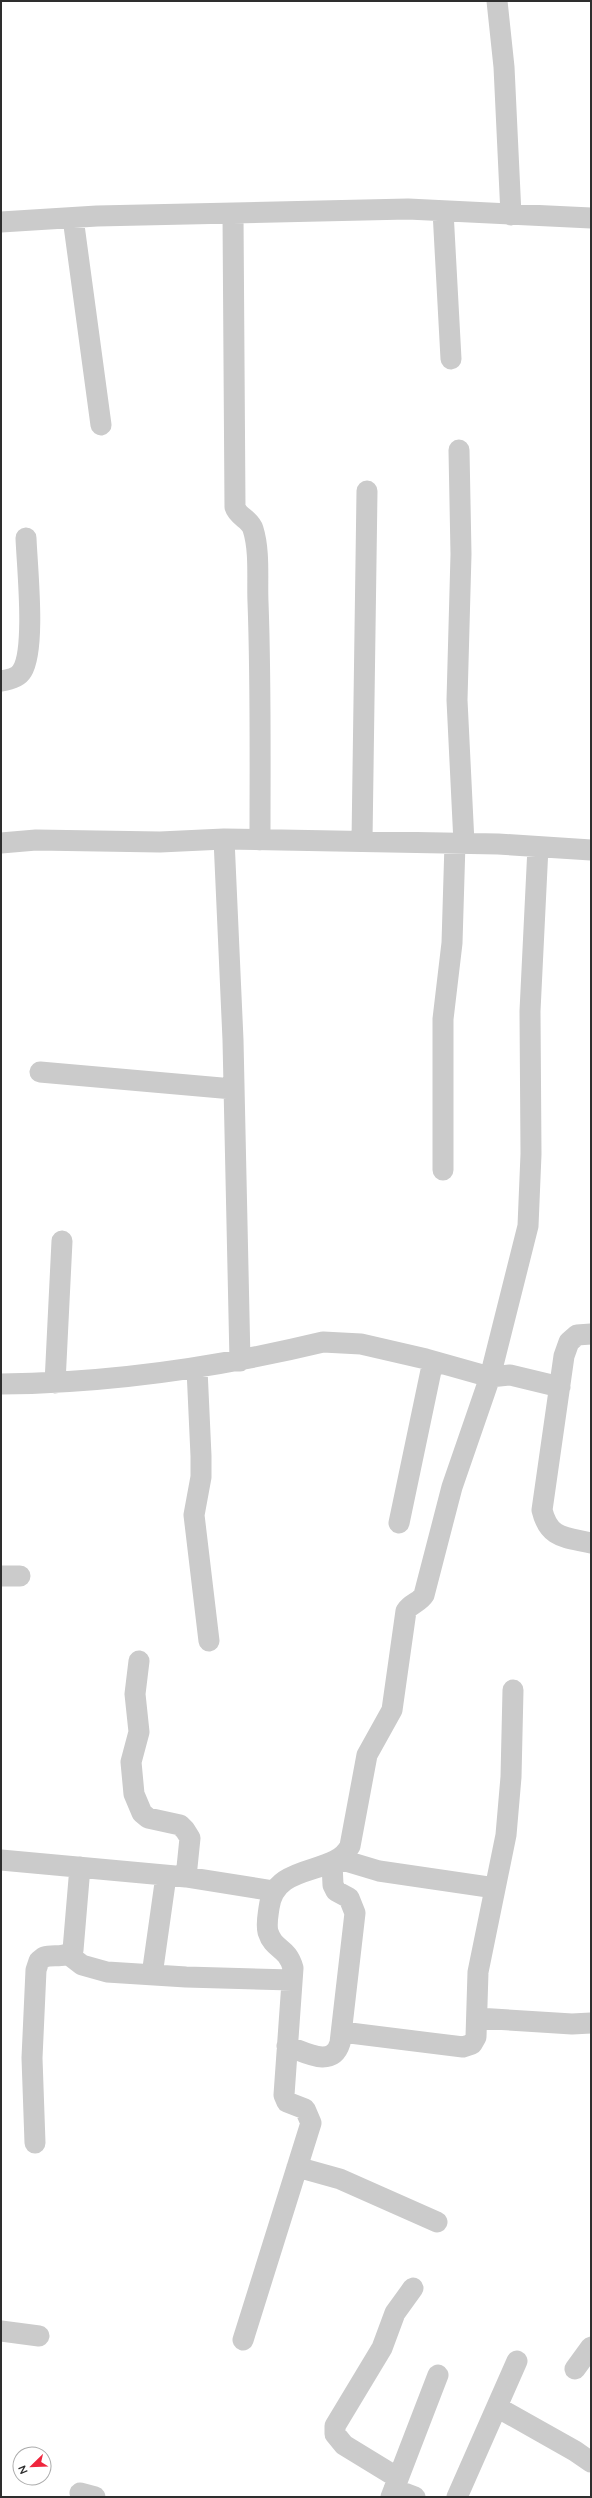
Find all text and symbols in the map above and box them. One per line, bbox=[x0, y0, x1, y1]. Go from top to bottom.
north arrow bbox=[12, 2446, 52, 2486]
text: N bbox=[15, 2463, 31, 2476]

